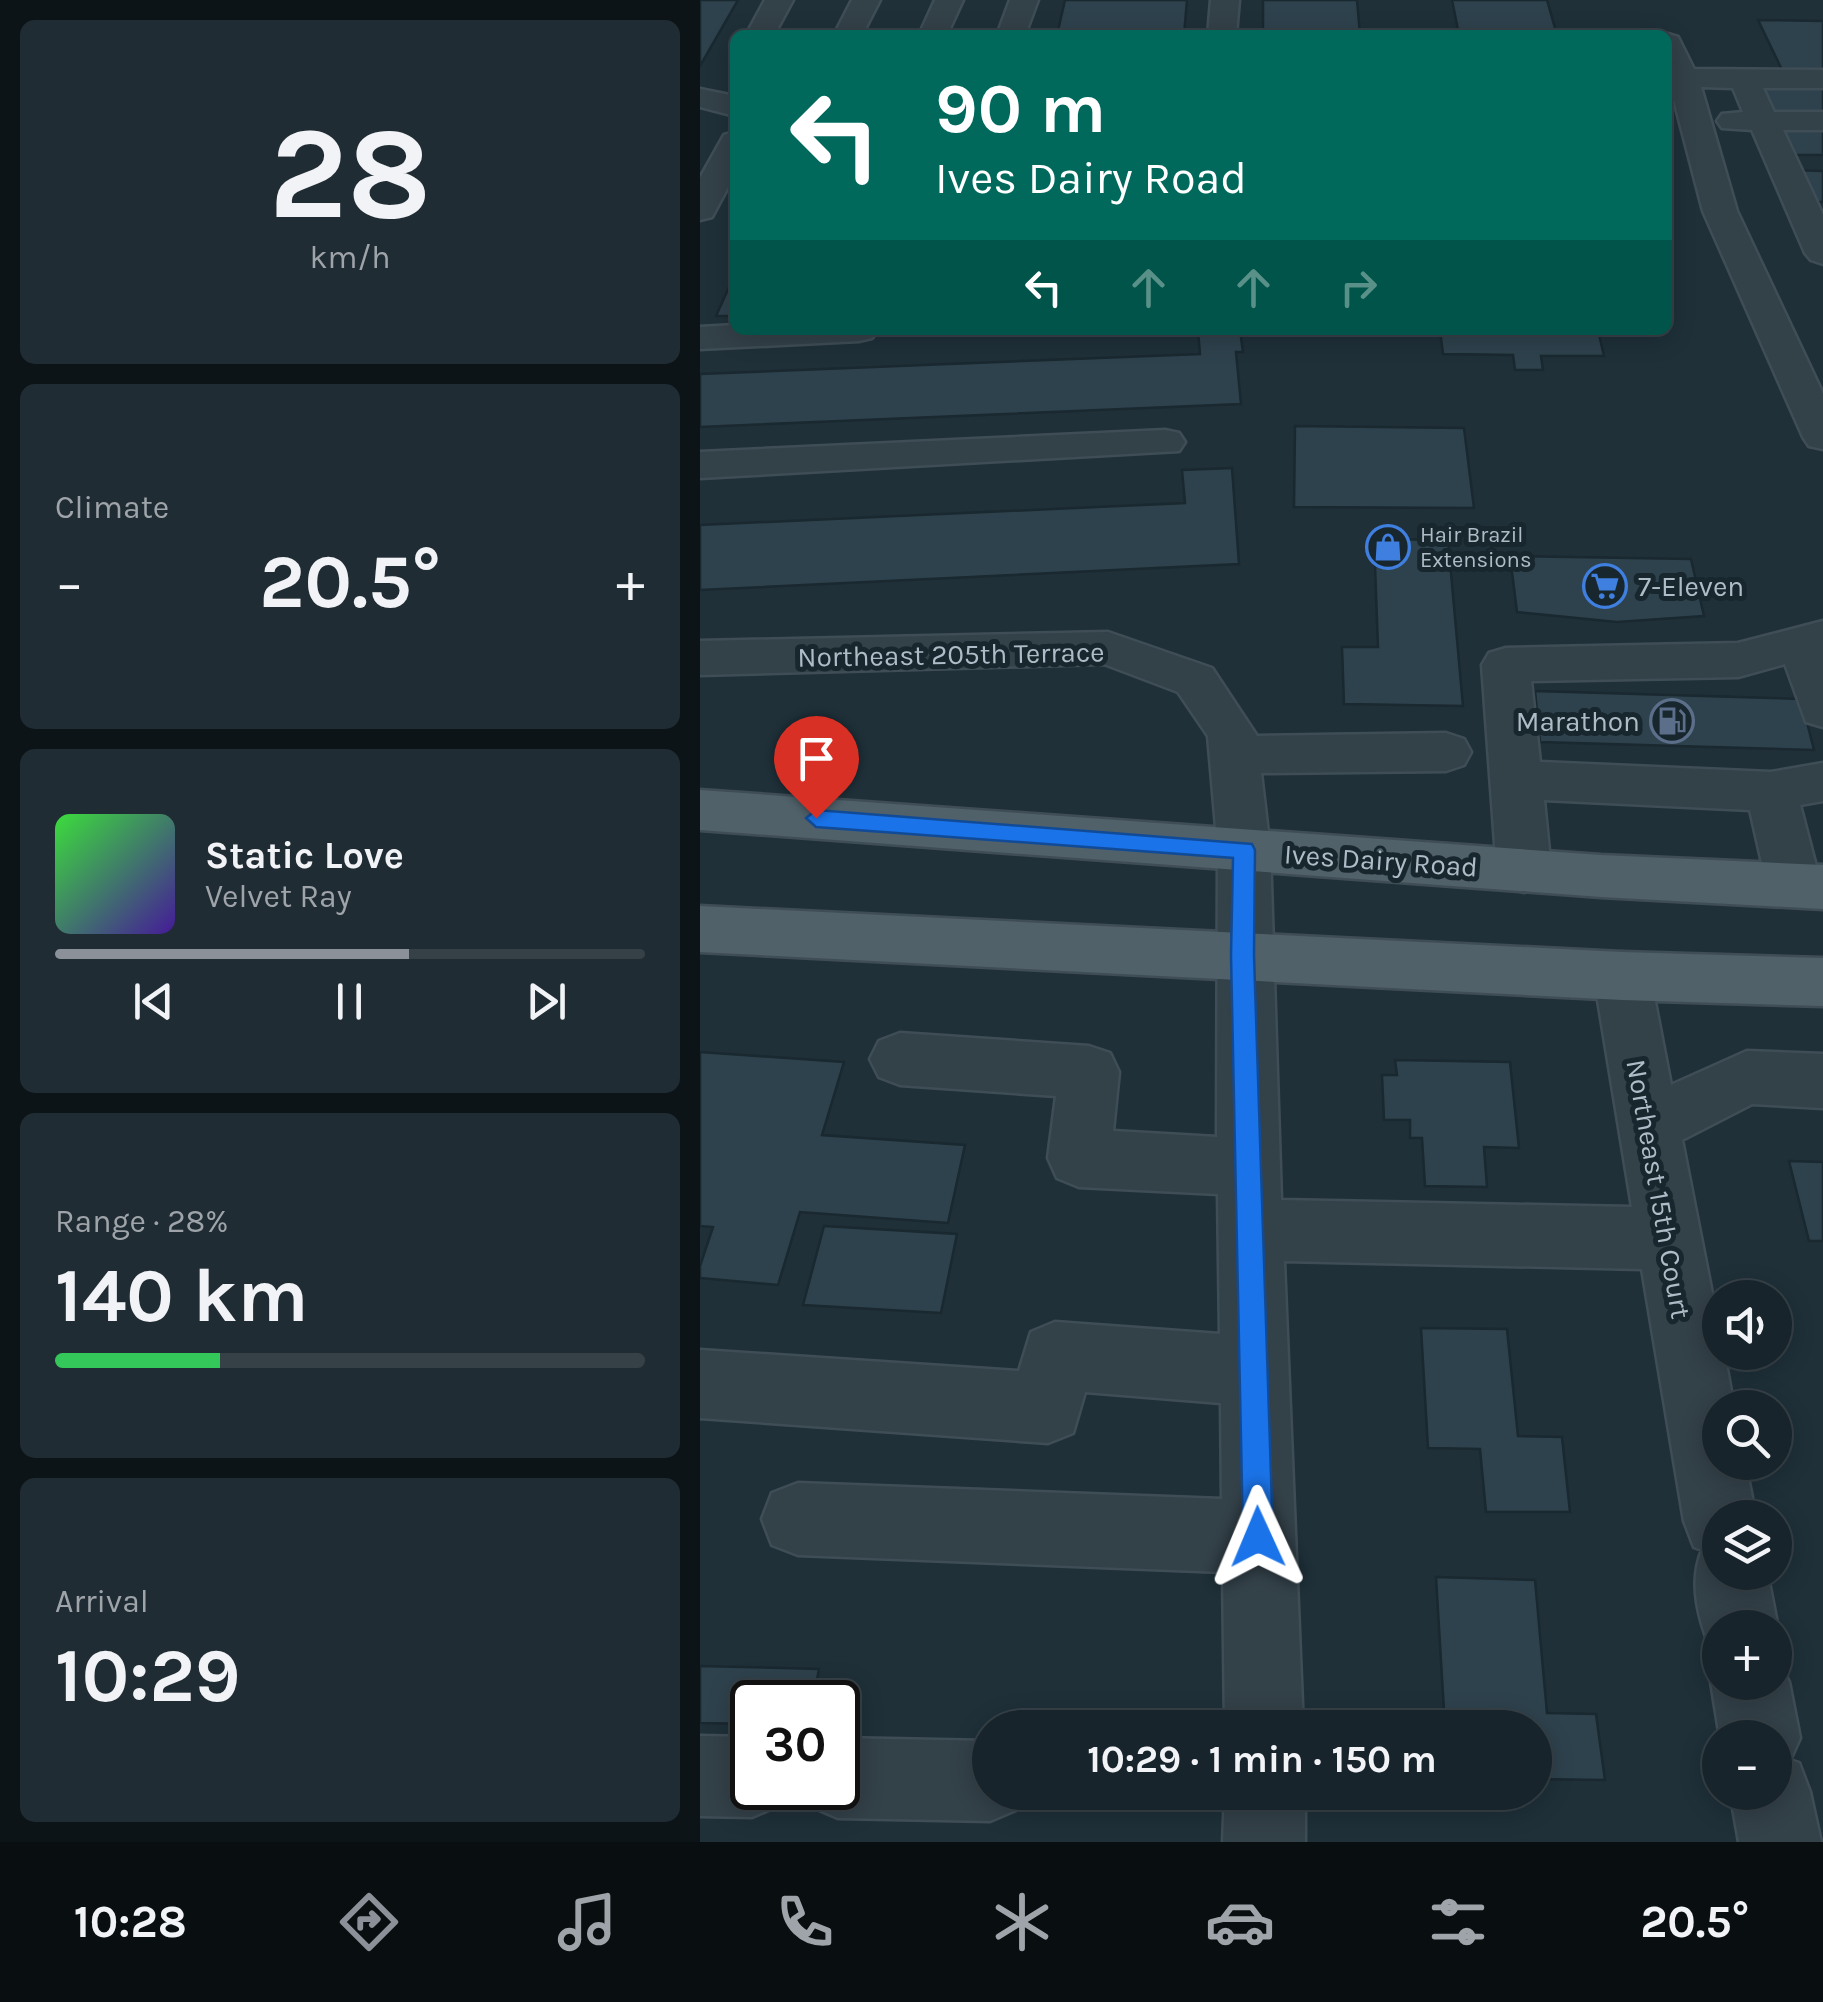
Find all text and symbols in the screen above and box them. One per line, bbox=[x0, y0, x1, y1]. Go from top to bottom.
text: 90 m bbox=[935, 68, 1106, 150]
icon: left bbox=[770, 70, 900, 200]
text: 28 bbox=[269, 98, 431, 250]
text: Ives Dairy Road bbox=[935, 152, 1247, 204]
text: km/h bbox=[309, 239, 391, 276]
icon: left bbox=[1016, 260, 1071, 315]
icon: ahead bbox=[1121, 260, 1176, 315]
icon: ahead bbox=[1226, 260, 1281, 315]
icon: right bbox=[1331, 260, 1386, 315]
text: Climate bbox=[55, 489, 169, 526]
place label: Hair Brazil Extensions bbox=[1420, 522, 1531, 573]
shop icon: Hair Brazil Extensions bbox=[1365, 524, 1411, 570]
text: 20.5° bbox=[259, 538, 441, 626]
text: − bbox=[55, 551, 84, 615]
text: + bbox=[616, 551, 645, 615]
supermarket icon: 7-Eleven bbox=[1582, 563, 1628, 609]
place label: 7-Eleven bbox=[1638, 570, 1744, 603]
street label: Northeast 205th Terrace bbox=[797, 635, 1105, 674]
fuel station icon: Marathon bbox=[1649, 698, 1695, 744]
place label: Marathon bbox=[1516, 705, 1640, 738]
pin bbox=[774, 716, 859, 819]
icon: arrive bbox=[789, 731, 844, 786]
text: Static Love bbox=[205, 833, 404, 878]
street label: Ives Dairy Road bbox=[1283, 837, 1479, 884]
text: Velvet Ray bbox=[205, 878, 352, 915]
icon: previous bbox=[126, 974, 181, 1029]
icon: pause bbox=[322, 974, 377, 1029]
icon: next bbox=[519, 974, 574, 1029]
street label: Northeast 15th Court bbox=[1619, 1057, 1698, 1321]
text: Range · 28% bbox=[55, 1203, 228, 1240]
text: 140 km bbox=[55, 1252, 308, 1340]
map controls bbox=[1702, 1280, 1792, 1810]
button: sound bbox=[1702, 1280, 1792, 1370]
button: search bbox=[1702, 1390, 1792, 1480]
position arrow bbox=[1206, 1485, 1310, 1589]
button: layers bbox=[1702, 1500, 1792, 1590]
text: Arrival bbox=[55, 1583, 149, 1620]
button: + bbox=[1702, 1610, 1792, 1700]
text: 10:29 bbox=[55, 1632, 241, 1720]
speed limit sign: 30 bbox=[730, 1680, 860, 1810]
button: − bbox=[1702, 1720, 1792, 1810]
text: 10:29 · 1 min · 150 m bbox=[1087, 1737, 1437, 1782]
icon: directions bbox=[334, 1887, 404, 1957]
icon: music bbox=[552, 1887, 622, 1957]
icon: phone bbox=[770, 1887, 840, 1957]
icon: climate bbox=[987, 1887, 1057, 1957]
icon: car bbox=[1205, 1887, 1275, 1957]
icon: filters bbox=[1423, 1887, 1493, 1957]
text: 10:28 bbox=[74, 1896, 187, 1948]
text: 20.5° bbox=[1640, 1896, 1749, 1948]

